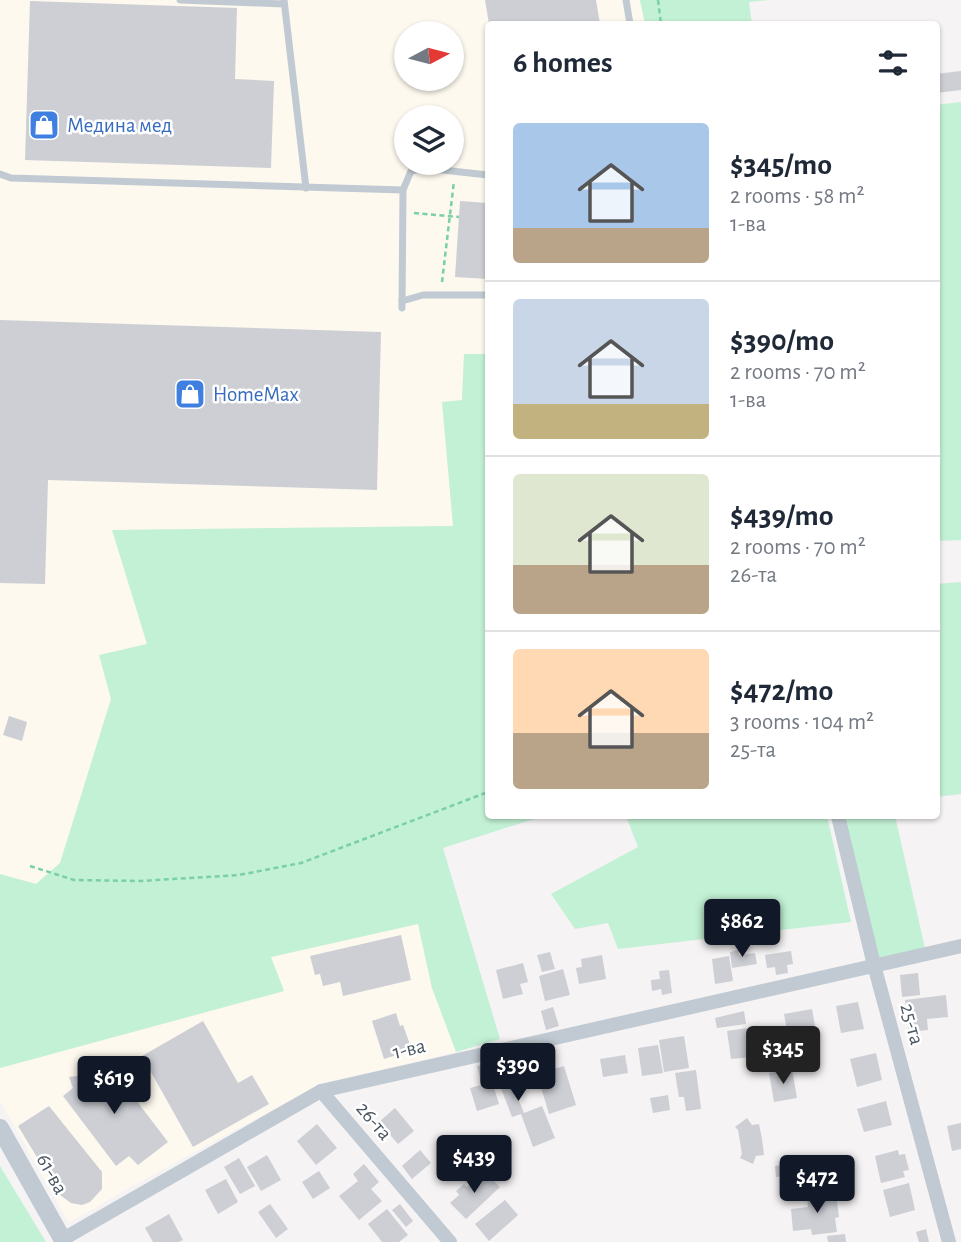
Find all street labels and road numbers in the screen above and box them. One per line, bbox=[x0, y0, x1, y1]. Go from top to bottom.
street label: 25-та bbox=[896, 1001, 928, 1047]
street label: 1-ва bbox=[391, 1035, 428, 1063]
street label: 26-та bbox=[352, 1098, 396, 1145]
street label: 61-ва bbox=[32, 1150, 72, 1198]

